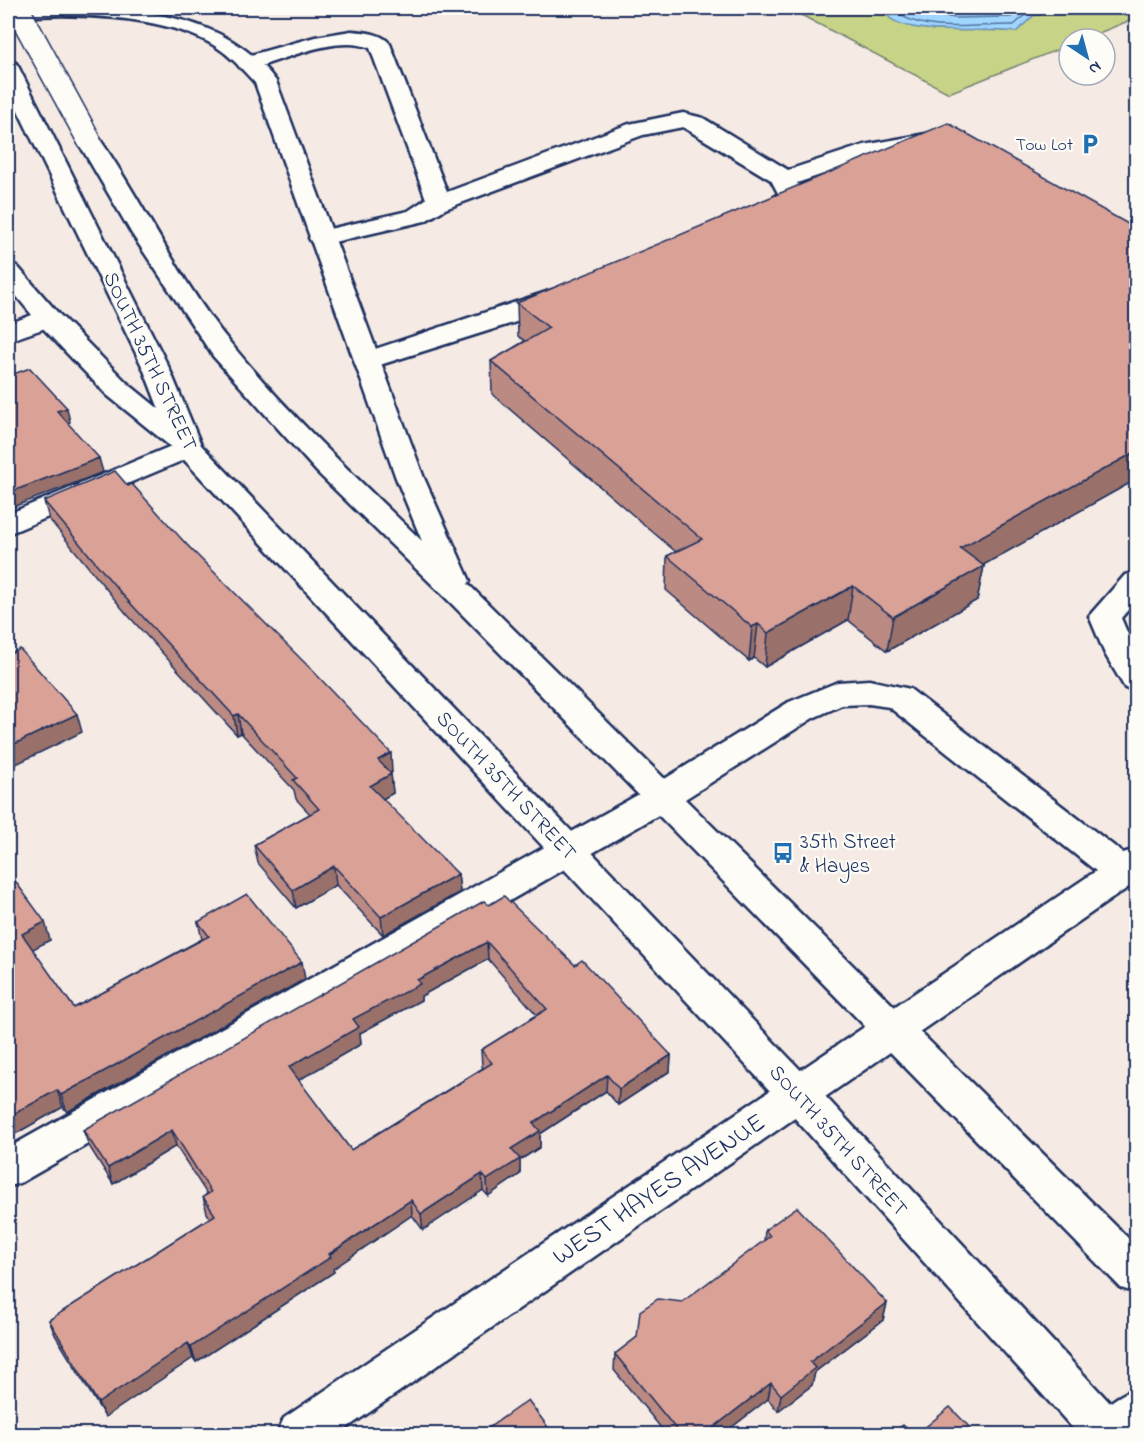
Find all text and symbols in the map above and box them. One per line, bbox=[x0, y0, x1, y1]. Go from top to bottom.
north arrow bbox=[1057, 27, 1117, 87]
text: N bbox=[1083, 55, 1106, 81]
parking icon: Tow Lot bbox=[1078, 132, 1102, 156]
place label: Tow Lot bbox=[1016, 133, 1073, 159]
street label: SOUTH 35TH STREET bbox=[94, 267, 204, 456]
street label: SOUTH 35TH STREET bbox=[428, 705, 583, 868]
place label: 35th Street & Hayes bbox=[800, 828, 896, 884]
bus stop icon: 35th Street & Hayes bbox=[771, 841, 795, 865]
street label: SOUTH 35TH STREET bbox=[761, 1059, 914, 1224]
street label: WEST HAYES AVENUE bbox=[546, 1105, 774, 1276]

